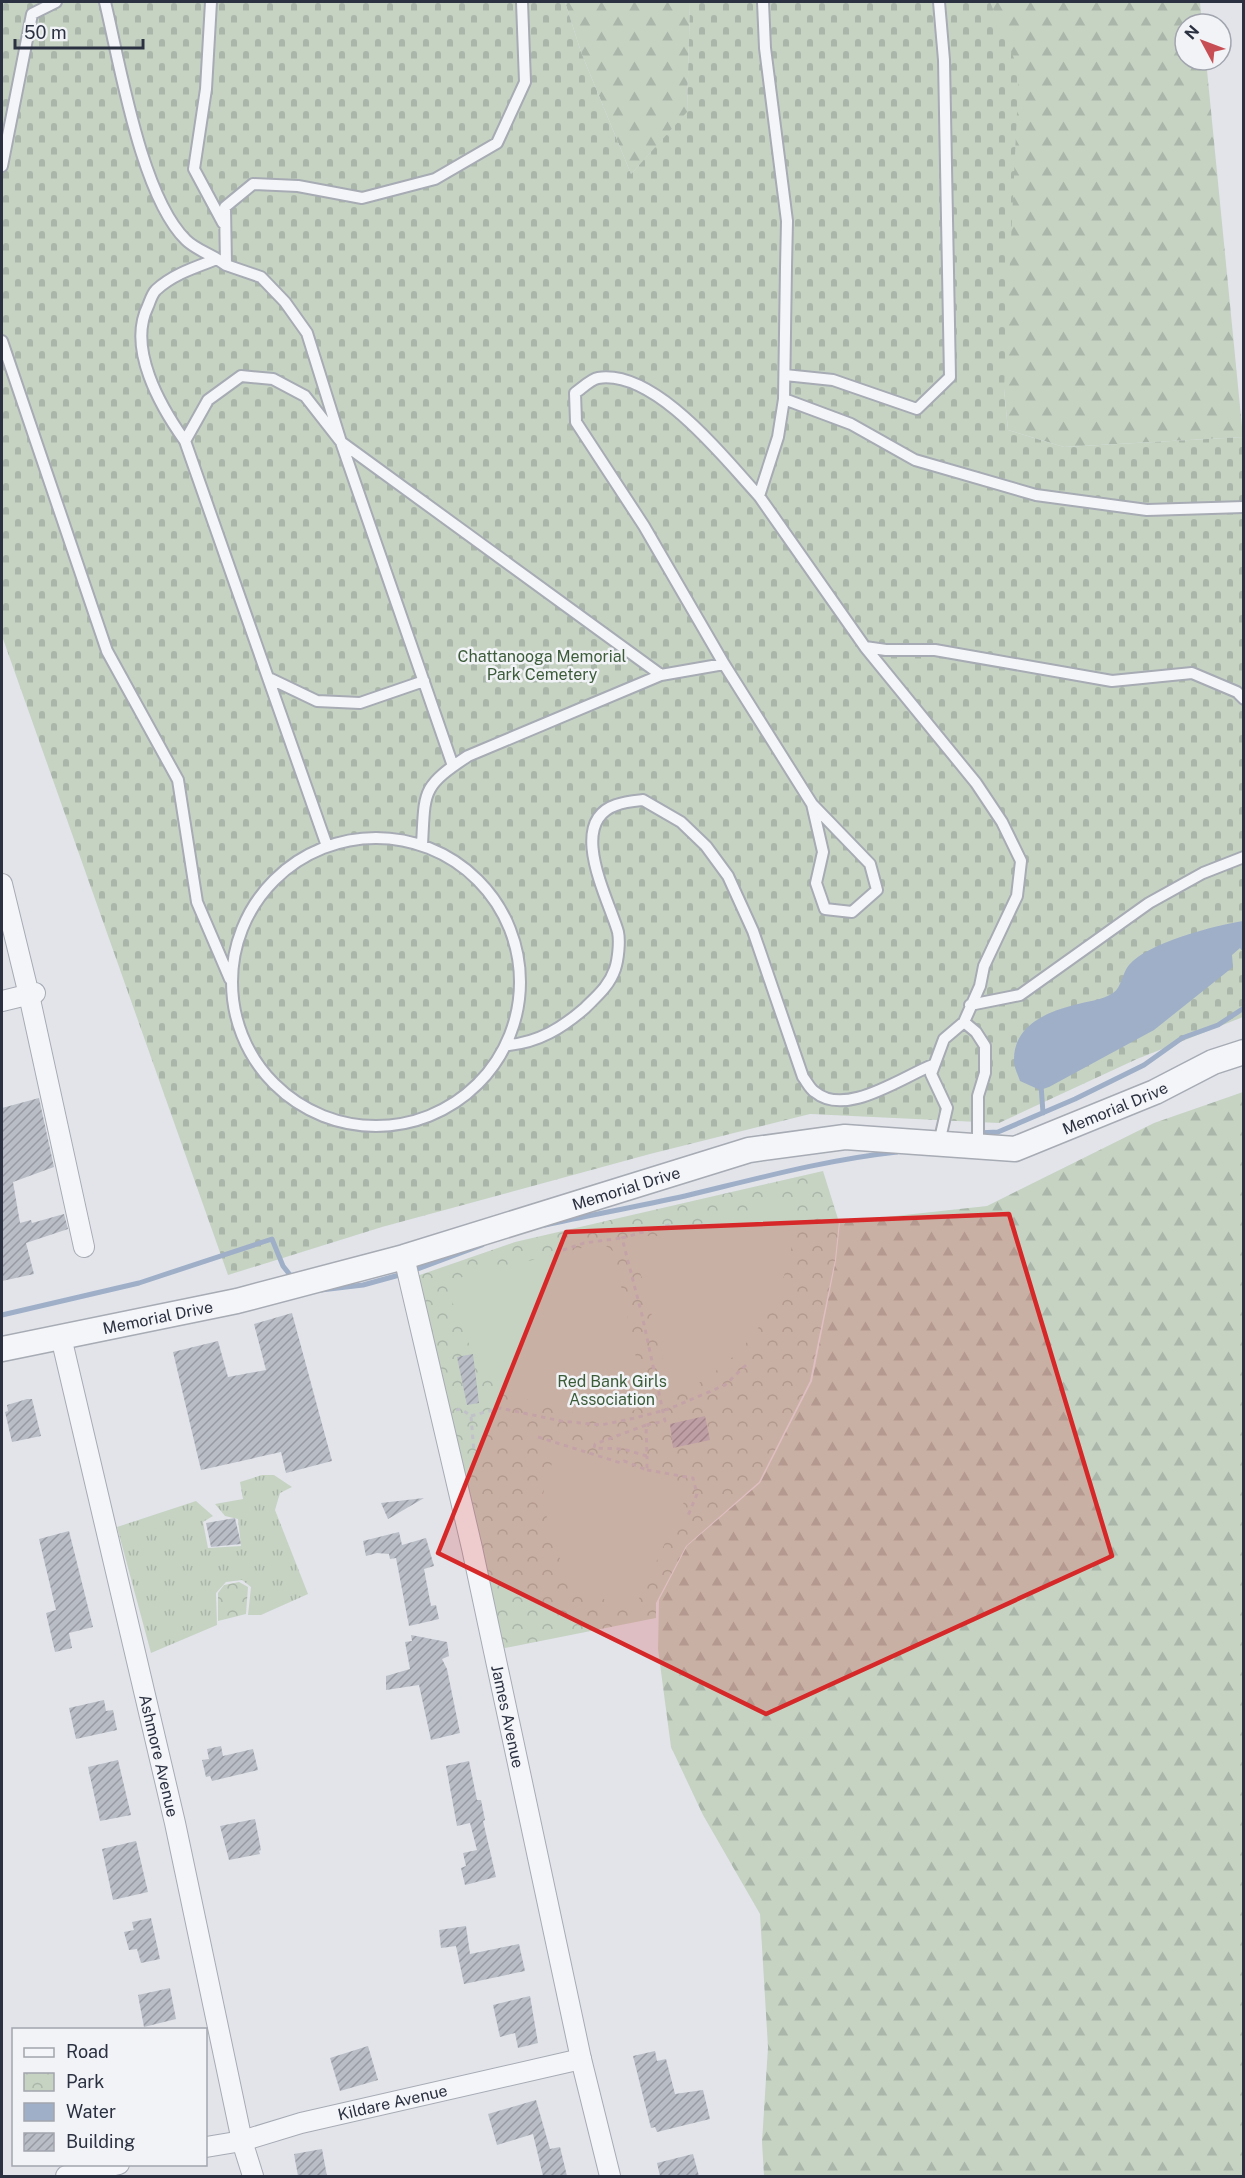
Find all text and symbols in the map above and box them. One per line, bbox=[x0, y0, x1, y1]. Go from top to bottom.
scale bar bbox=[15, 12, 142, 50]
north arrow bbox=[1173, 12, 1233, 72]
text: 50 m bbox=[24, 22, 67, 43]
text: N bbox=[1181, 22, 1203, 43]
park label: Chattanooga Memorial Park Cemetery bbox=[458, 647, 627, 684]
street label: Memorial Drive bbox=[1059, 1078, 1171, 1138]
street label: Memorial Drive bbox=[570, 1162, 682, 1214]
street label: Memorial Drive bbox=[101, 1297, 215, 1338]
park label: Red Bank Girls Association bbox=[557, 1372, 667, 1409]
street label: James Avenue bbox=[488, 1663, 528, 1770]
street label: Ashmore Avenue bbox=[136, 1692, 183, 1819]
legend bbox=[12, 2028, 207, 2166]
text: Road bbox=[66, 2041, 109, 2062]
text: Park bbox=[66, 2071, 104, 2092]
street label: Kildare Avenue bbox=[336, 2080, 449, 2124]
text: Water bbox=[66, 2101, 116, 2122]
text: Building bbox=[66, 2131, 135, 2152]

